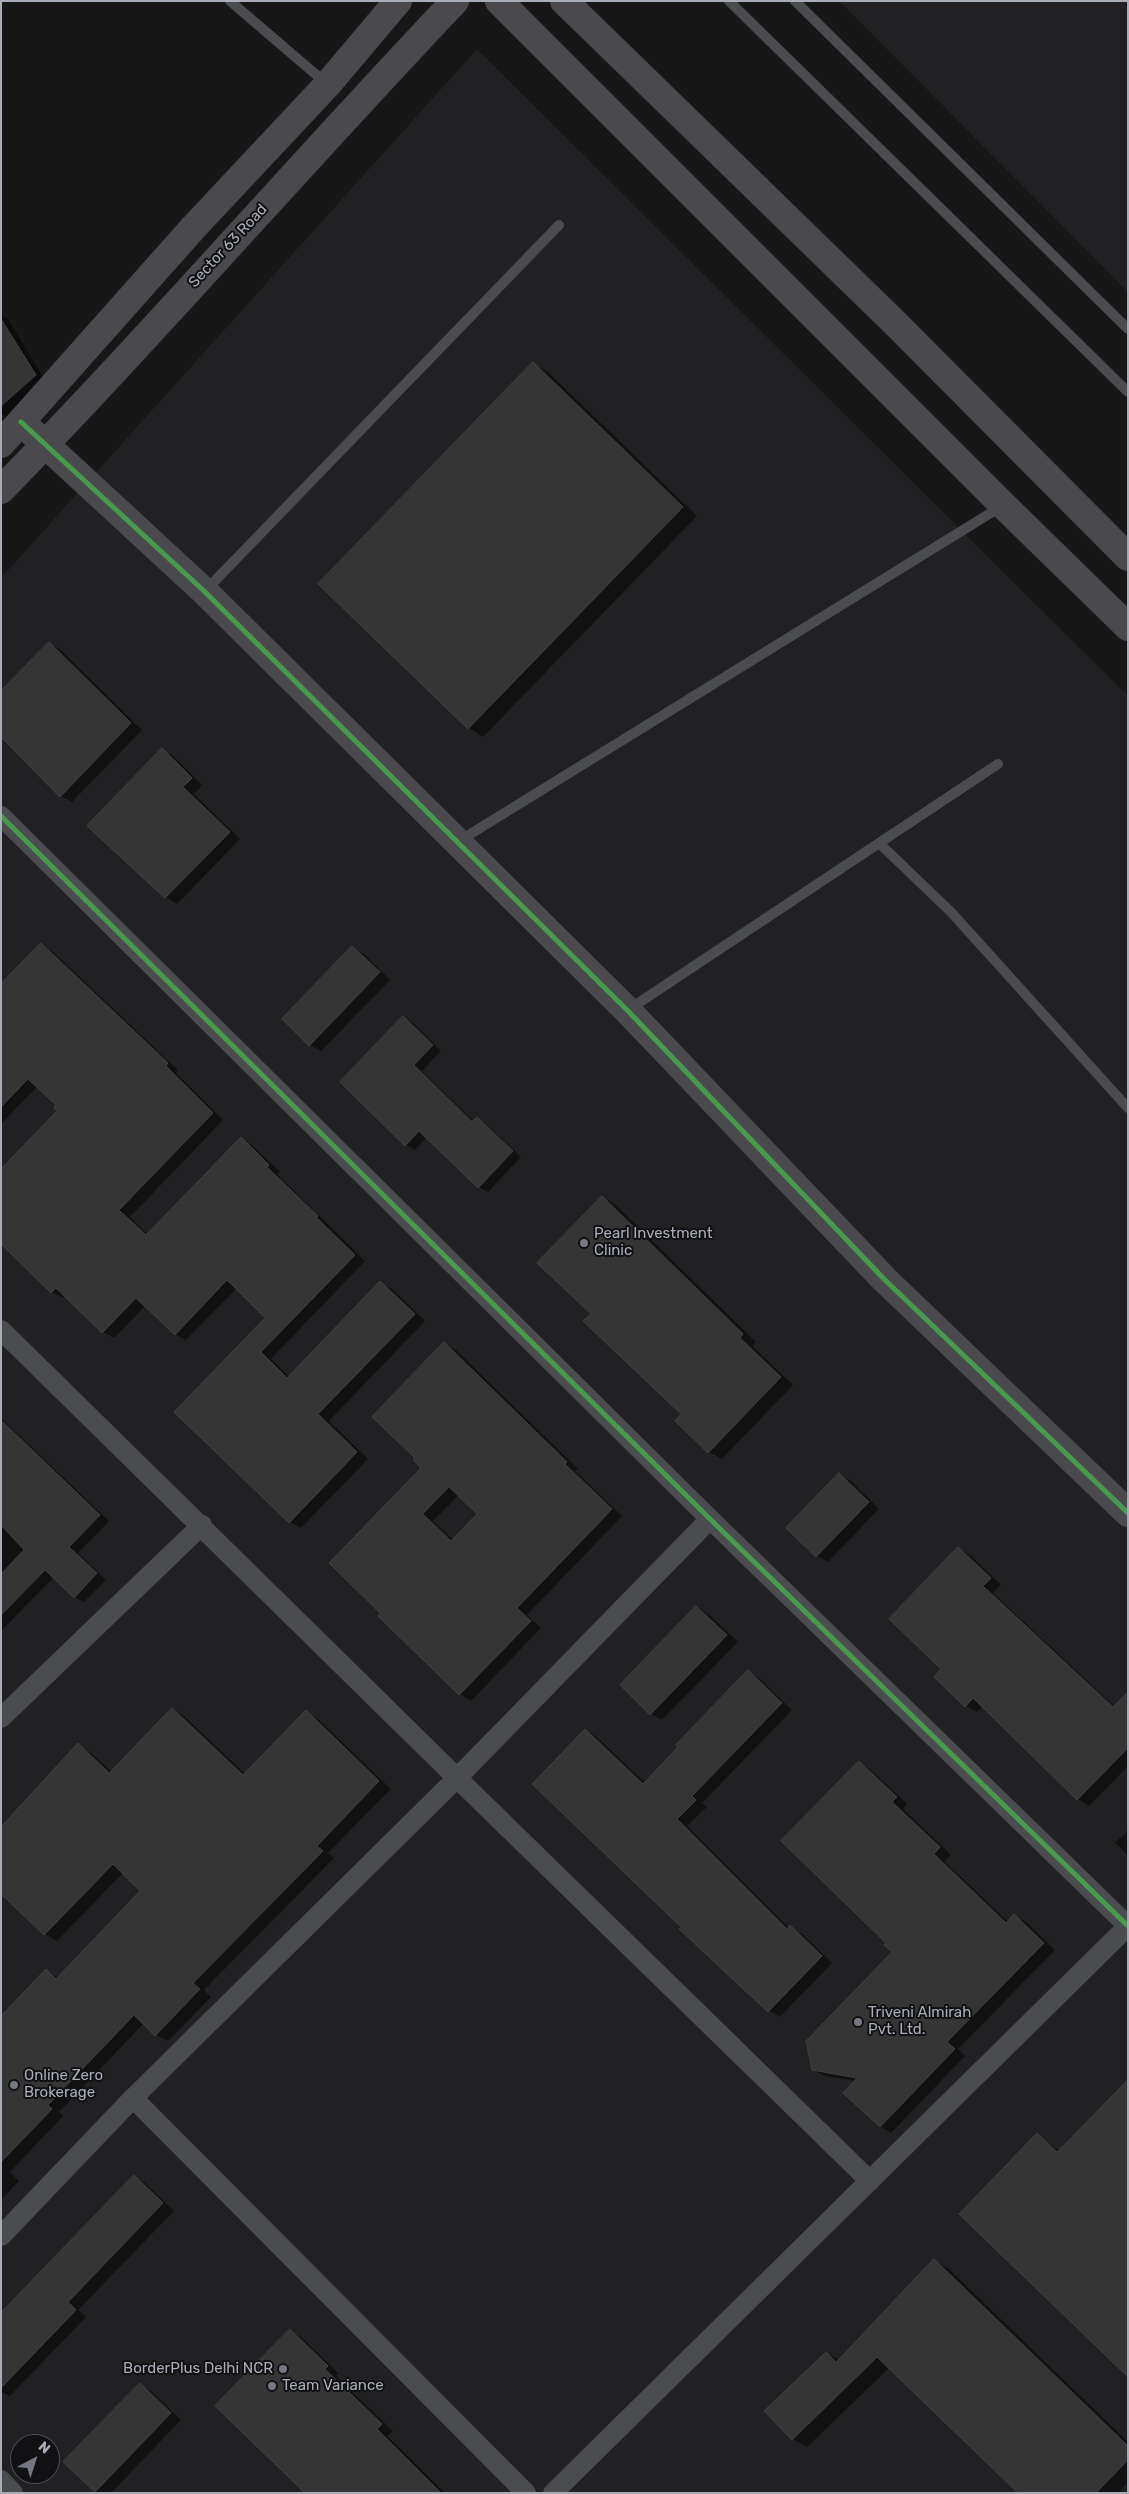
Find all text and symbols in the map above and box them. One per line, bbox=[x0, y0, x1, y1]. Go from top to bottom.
street label: Sector 63 Road bbox=[185, 201, 271, 291]
place label: Pearl Investment Clinic bbox=[594, 1225, 713, 1260]
marker: Pearl Investment Clinic bbox=[578, 1237, 590, 1249]
place label: Triveni Almirah Pvt. Ltd. bbox=[868, 2004, 971, 2039]
marker: Triveni Almirah Pvt. Ltd. bbox=[852, 2016, 864, 2028]
place label: Online Zero Brokerage bbox=[24, 2067, 103, 2102]
marker: Online Zero Brokerage bbox=[8, 2079, 20, 2091]
place label: BorderPlus Delhi NCR bbox=[123, 2360, 273, 2378]
marker: BorderPlus Delhi NCR bbox=[277, 2363, 289, 2375]
place label: Team Variance bbox=[282, 2377, 384, 2395]
marker: Team Variance bbox=[266, 2380, 278, 2392]
north arrow bbox=[10, 2434, 60, 2484]
text: N bbox=[35, 2438, 54, 2458]

